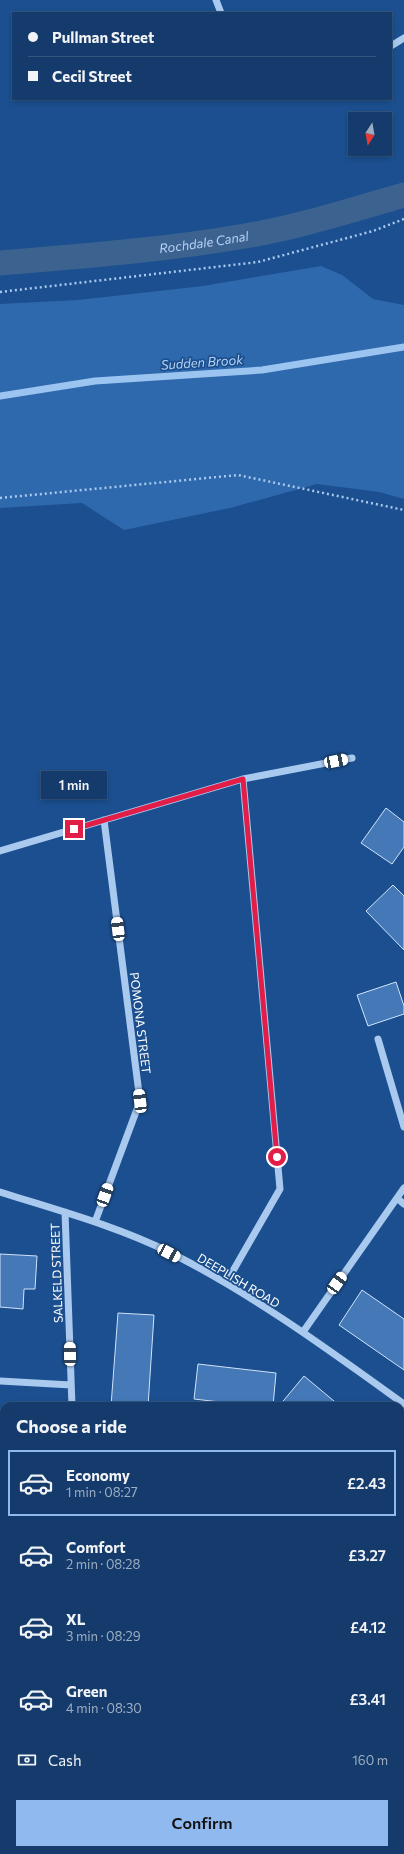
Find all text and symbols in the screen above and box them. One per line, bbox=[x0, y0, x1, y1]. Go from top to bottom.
text: Pullman Street bbox=[52, 28, 154, 46]
text: Cecil Street bbox=[52, 67, 132, 85]
north arrow bbox=[348, 112, 392, 156]
map controls bbox=[348, 112, 392, 156]
water label: Rochdale Canal bbox=[158, 227, 251, 256]
water label: Sudden Brook bbox=[160, 351, 245, 373]
car bbox=[323, 753, 349, 769]
callout: 1 min bbox=[41, 771, 107, 799]
text: 1 min bbox=[59, 777, 89, 793]
route end bbox=[65, 820, 83, 838]
car bbox=[111, 916, 125, 942]
street label: POMONA STREET bbox=[128, 971, 154, 1075]
car bbox=[133, 1088, 147, 1114]
route start bbox=[268, 1148, 286, 1166]
car bbox=[95, 1182, 115, 1208]
street label: SALKELD STREET bbox=[47, 1223, 65, 1323]
car bbox=[156, 1242, 182, 1264]
street label: DEEPLISH ROAD bbox=[195, 1250, 283, 1310]
car bbox=[325, 1270, 349, 1296]
car bbox=[64, 1342, 76, 1366]
text: Choose a ride bbox=[16, 1415, 127, 1437]
icon: car bbox=[18, 1465, 54, 1501]
text: Economy bbox=[66, 1466, 130, 1484]
text: £2.43 bbox=[347, 1474, 386, 1492]
text: 1 min · 08:27 bbox=[66, 1484, 138, 1500]
icon: car bbox=[18, 1537, 54, 1573]
text: Comfort bbox=[66, 1538, 126, 1556]
text: £3.27 bbox=[348, 1546, 386, 1564]
text: 2 min · 08:28 bbox=[66, 1556, 140, 1572]
icon: car bbox=[18, 1609, 54, 1645]
text: XL bbox=[66, 1610, 85, 1628]
text: £4.12 bbox=[350, 1618, 386, 1636]
text: 3 min · 08:29 bbox=[66, 1628, 141, 1644]
icon: car bbox=[18, 1681, 54, 1717]
text: Green bbox=[66, 1682, 107, 1700]
text: £3.41 bbox=[350, 1690, 386, 1708]
text: 4 min · 08:30 bbox=[66, 1700, 142, 1716]
icon: cash bbox=[16, 1749, 38, 1771]
text: Cash bbox=[48, 1751, 82, 1769]
text: 160 m bbox=[352, 1752, 388, 1768]
button: Confirm bbox=[16, 1800, 388, 1846]

